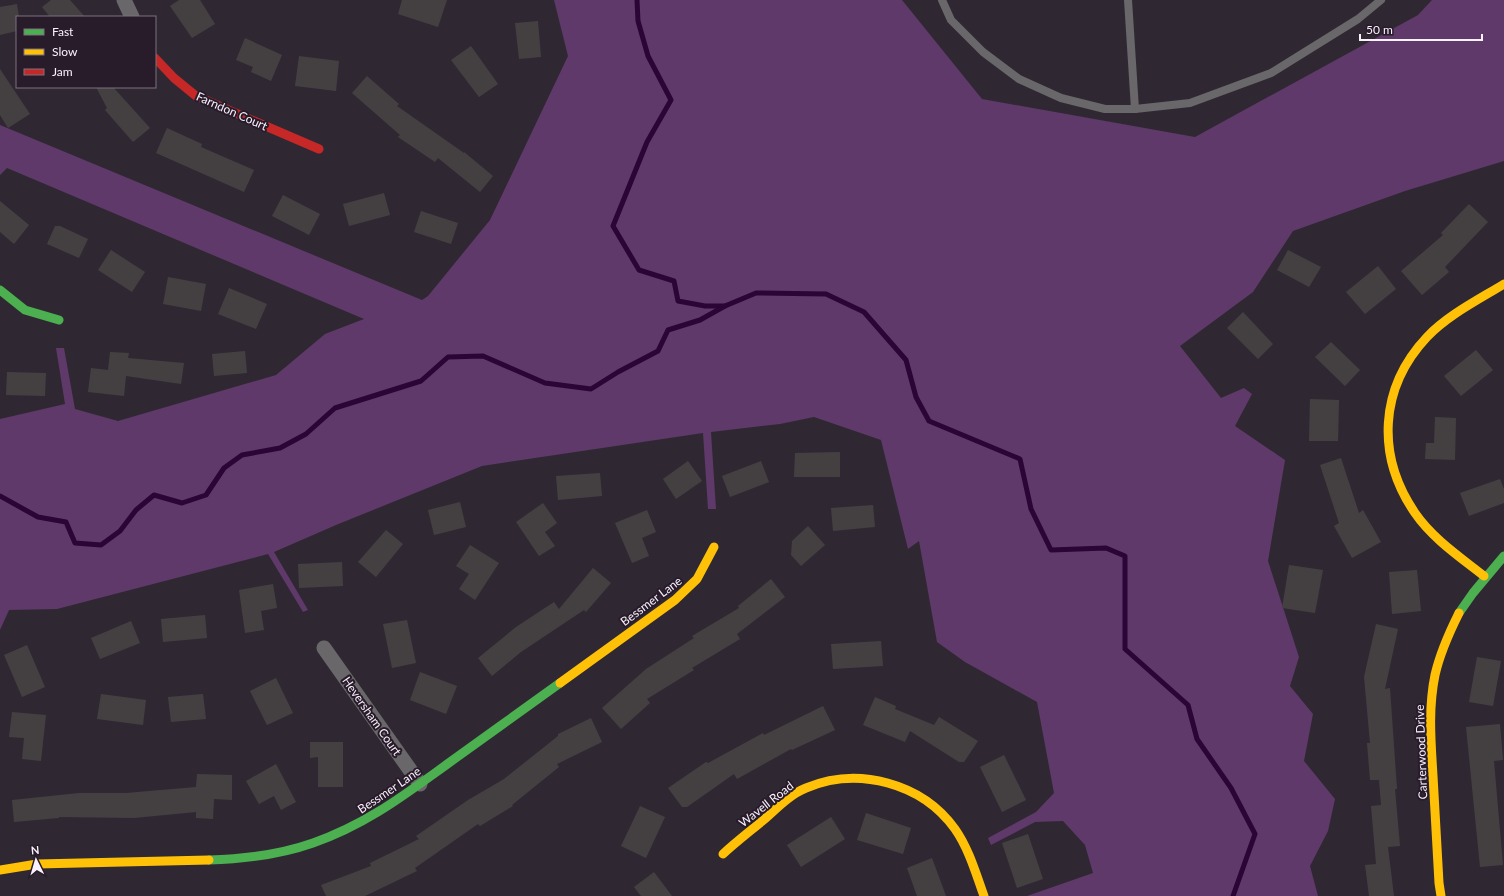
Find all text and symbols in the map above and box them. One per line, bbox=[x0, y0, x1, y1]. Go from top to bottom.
legend bbox=[16, 16, 156, 88]
scale bar bbox=[1360, 16, 1482, 42]
text: 50 m bbox=[1366, 22, 1393, 37]
text: Fast bbox=[52, 24, 74, 39]
text: Slow bbox=[52, 44, 78, 59]
text: Jam bbox=[52, 64, 73, 79]
street label: Farndon Court bbox=[194, 89, 271, 134]
street label: Bessmer Lane bbox=[617, 573, 685, 629]
street label: Heversham Court bbox=[339, 674, 405, 759]
street label: Carterwood Drive bbox=[1412, 704, 1430, 800]
street label: Bessmer Lane bbox=[355, 763, 423, 817]
street label: Wavell Road bbox=[736, 778, 796, 830]
north arrow bbox=[16, 840, 56, 880]
text: N bbox=[30, 843, 40, 856]

